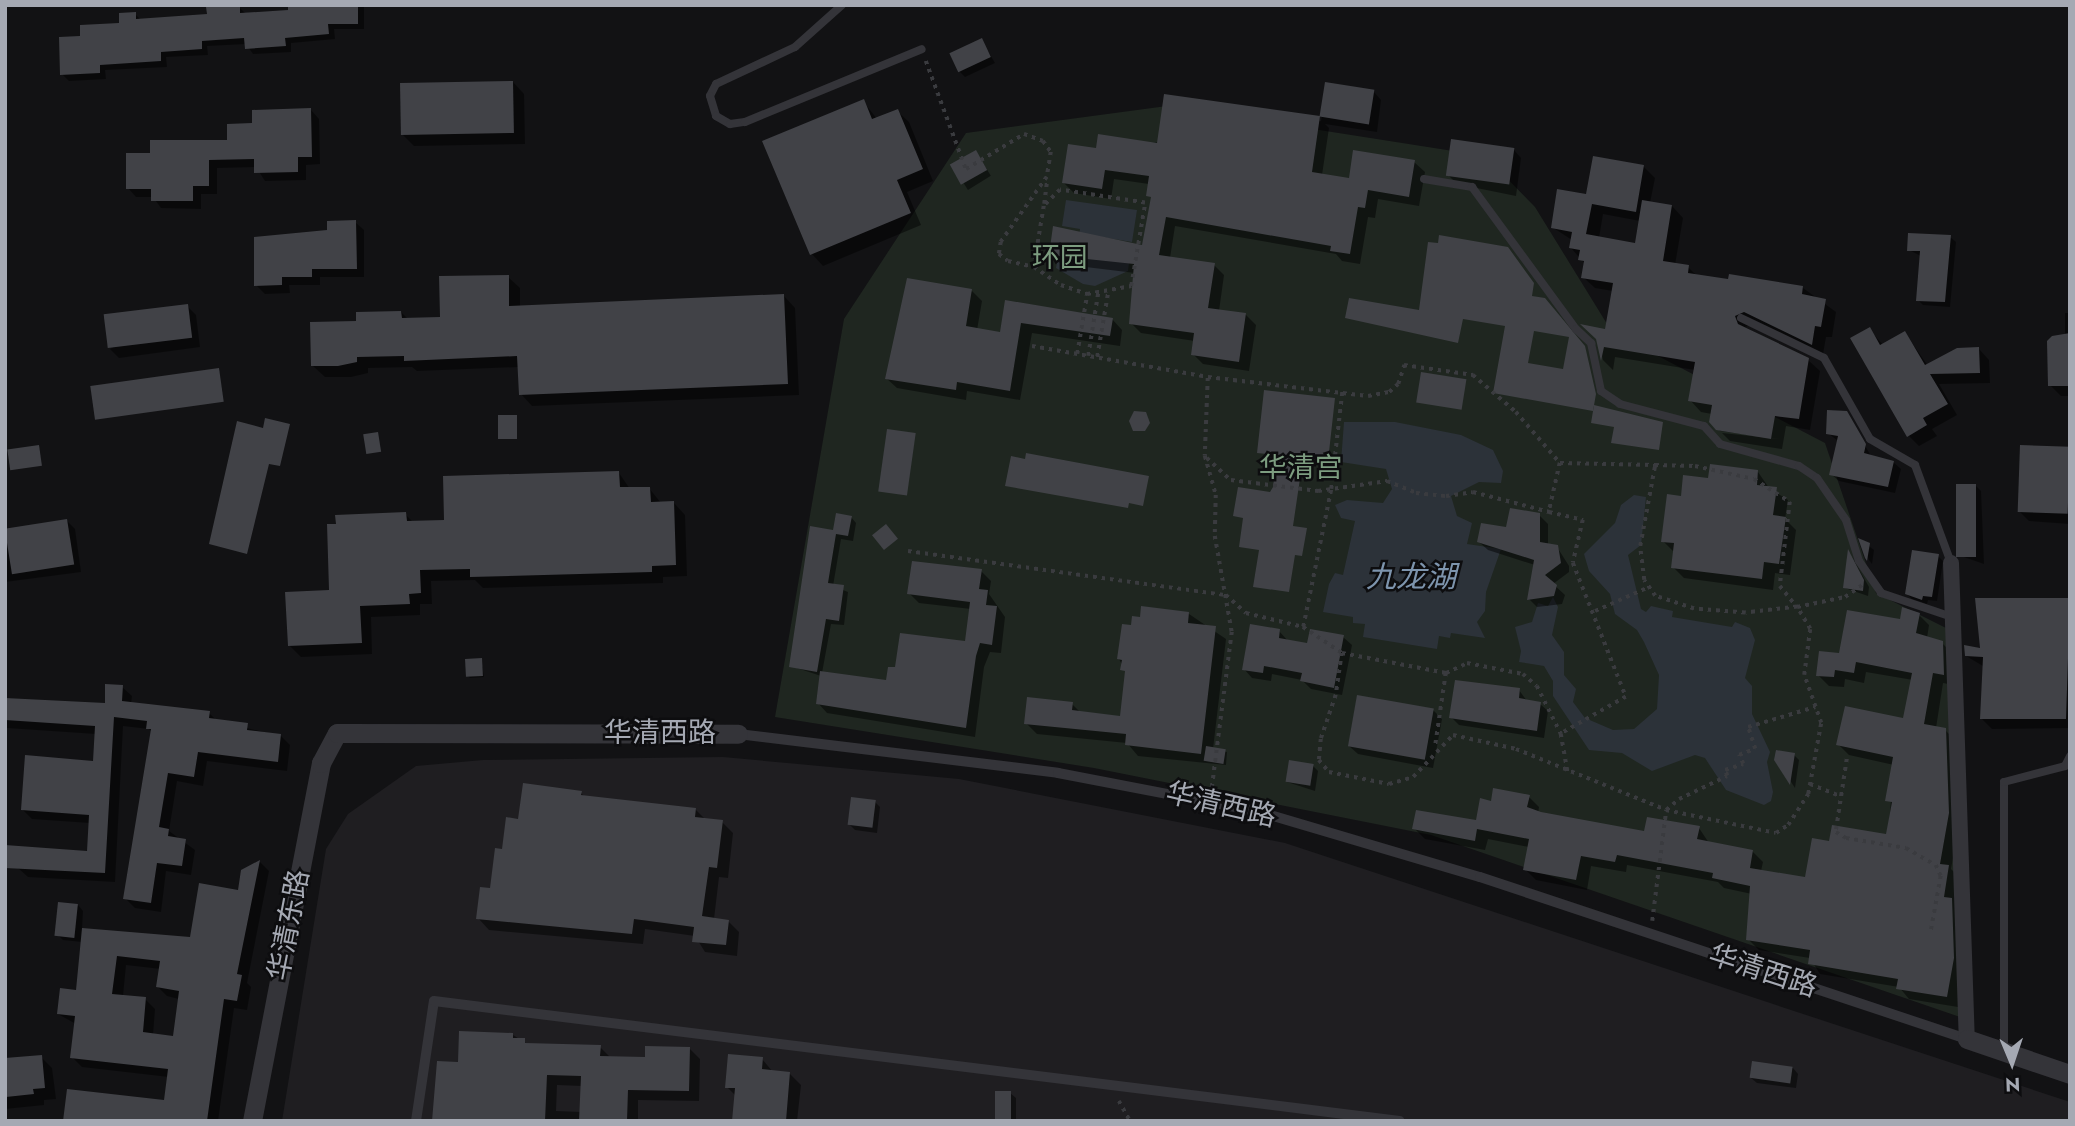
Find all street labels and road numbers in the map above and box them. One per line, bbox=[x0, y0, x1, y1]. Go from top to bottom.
street label: 华清西路 bbox=[604, 716, 716, 750]
street label: 华清西路 bbox=[1163, 776, 1279, 834]
street label: 华清东路 bbox=[262, 867, 316, 983]
street label: 华清西路 bbox=[1705, 938, 1821, 1004]

